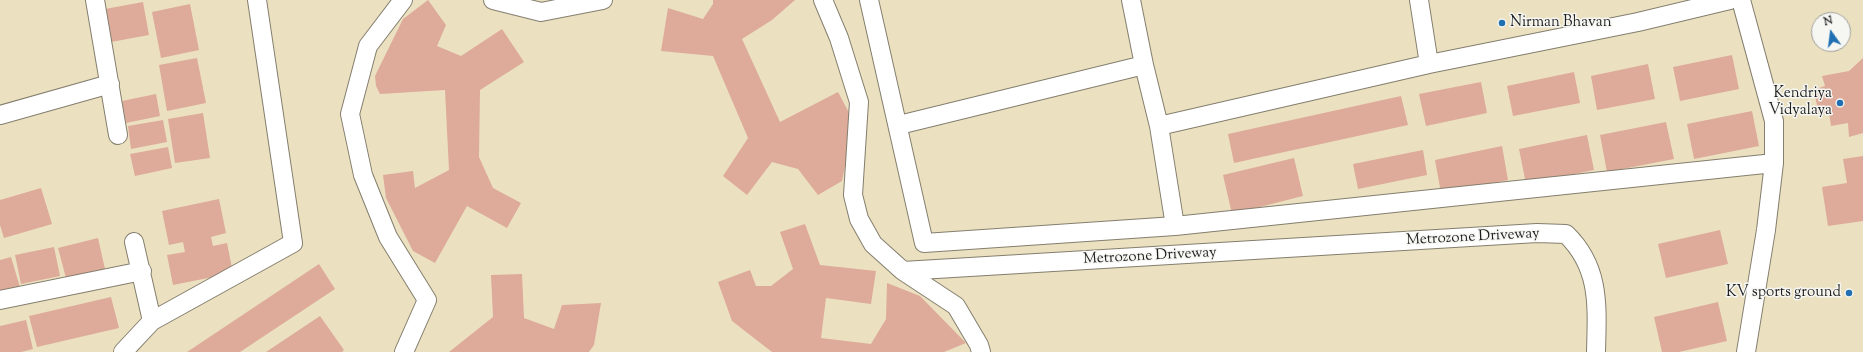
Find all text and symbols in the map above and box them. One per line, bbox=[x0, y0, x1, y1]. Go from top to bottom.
north arrow bbox=[1811, 12, 1851, 52]
text: N bbox=[1822, 13, 1835, 30]
place label: Nirman Bhavan bbox=[1510, 14, 1612, 32]
marker: Nirman Bhavan bbox=[1497, 18, 1507, 28]
place label: Kendriya Vidyalaya bbox=[1769, 85, 1832, 120]
marker: Kendriya Vidyalaya bbox=[1835, 98, 1845, 108]
street label: Metrozone Driveway bbox=[1406, 226, 1540, 250]
street label: Metrozone Driveway bbox=[1083, 245, 1217, 269]
place label: KV sports ground bbox=[1726, 284, 1841, 302]
marker: KV sports ground bbox=[1844, 288, 1854, 298]

